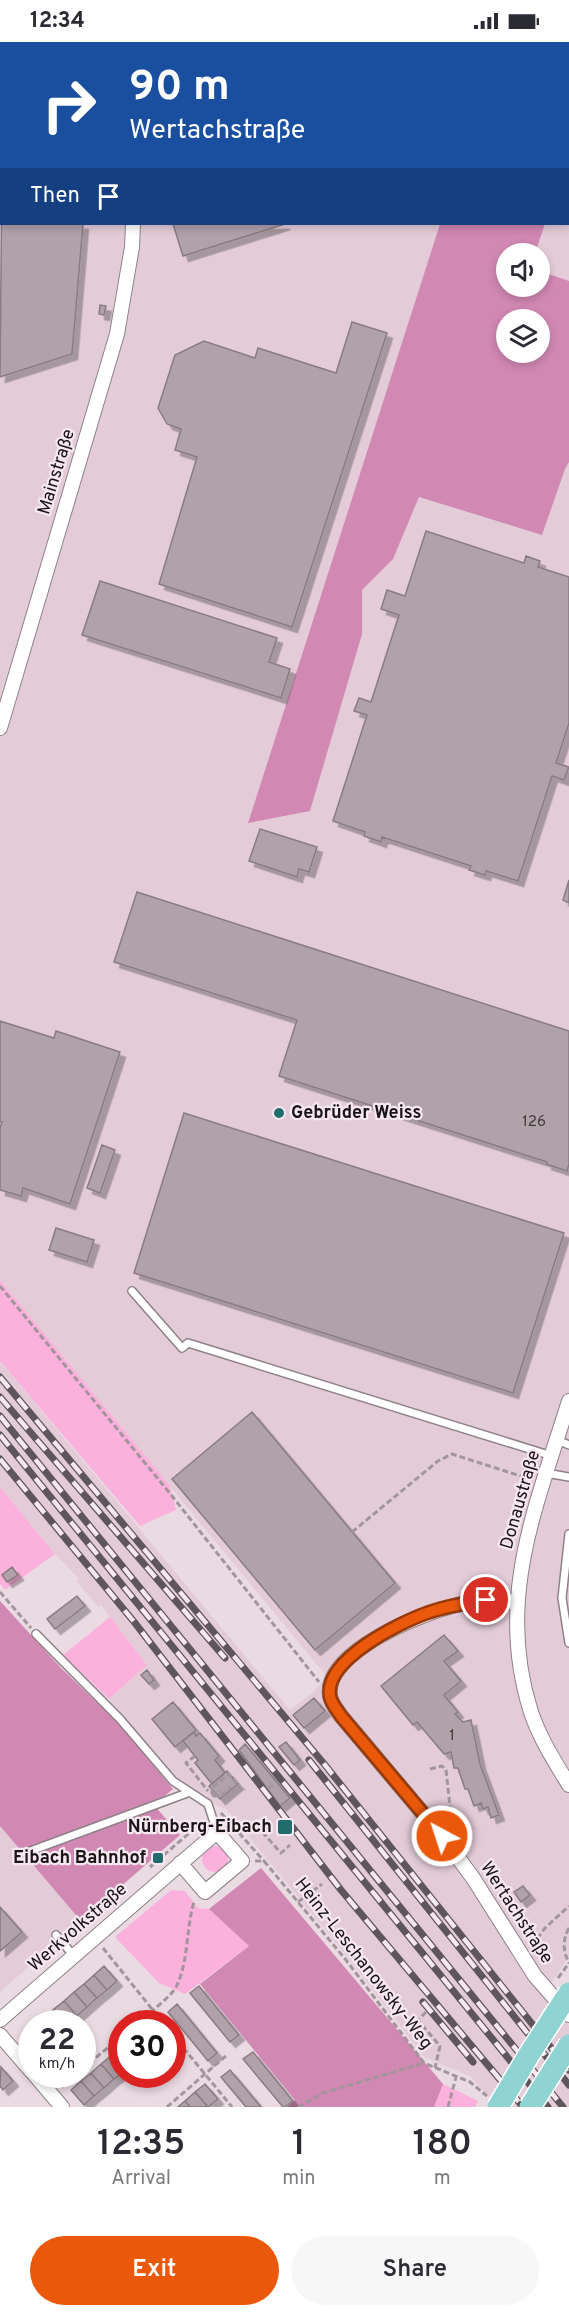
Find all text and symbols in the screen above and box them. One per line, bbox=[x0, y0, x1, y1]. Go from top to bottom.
text: 12:34 bbox=[30, 8, 85, 35]
text: 90 m bbox=[129, 62, 230, 115]
icon: right bbox=[30, 66, 108, 144]
text: Wertachstraße bbox=[129, 114, 305, 148]
icon: arrive bbox=[92, 180, 125, 213]
text: Then bbox=[30, 183, 80, 210]
map controls bbox=[496, 243, 550, 363]
button: sound bbox=[496, 243, 550, 297]
button: layers bbox=[496, 309, 550, 363]
street label: Mainstraße bbox=[33, 426, 81, 518]
place label: Gebrüder Weiss bbox=[291, 1102, 421, 1125]
marker: Gebrüder Weiss bbox=[272, 1106, 286, 1120]
house number: 126 bbox=[522, 1113, 546, 1132]
street label: Donaustraße bbox=[496, 1448, 546, 1552]
pin bbox=[460, 1574, 511, 1625]
icon: arrive bbox=[469, 1583, 502, 1616]
house number: 1 bbox=[449, 1727, 455, 1746]
position arrow bbox=[410, 1804, 474, 1868]
place label: Nürnberg-Eibach bbox=[128, 1816, 272, 1839]
marker: Nürnberg-Eibach bbox=[276, 1818, 294, 1836]
place label: Eibach Bahnhof bbox=[13, 1847, 146, 1870]
marker: Eibach Bahnhof bbox=[151, 1851, 165, 1865]
street label: Wertachstraße bbox=[474, 1857, 558, 1969]
street label: Heinz-Leschanowsky-Weg bbox=[289, 1873, 437, 2055]
street label: Werkvolkstraße bbox=[24, 1879, 132, 1977]
speed limit sign: 30 bbox=[108, 2010, 186, 2088]
text: 22 bbox=[39, 2023, 75, 2060]
text: km/h bbox=[39, 2055, 75, 2074]
text: 12:35 bbox=[97, 2122, 185, 2168]
text: 1 bbox=[292, 2122, 306, 2168]
text: 180 bbox=[412, 2122, 472, 2168]
text: Arrival bbox=[111, 2166, 171, 2192]
text: min bbox=[282, 2166, 316, 2192]
text: m bbox=[434, 2166, 451, 2192]
button: Exit bbox=[30, 2236, 279, 2305]
button: Share bbox=[291, 2236, 539, 2305]

